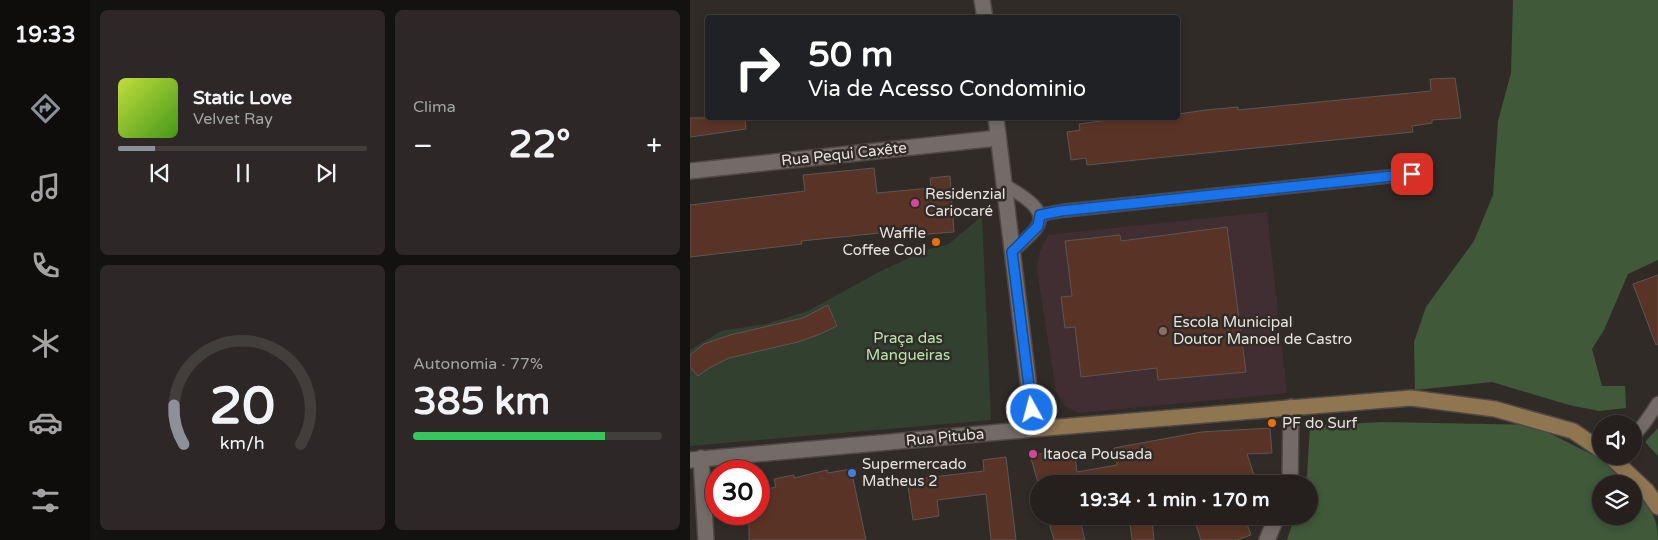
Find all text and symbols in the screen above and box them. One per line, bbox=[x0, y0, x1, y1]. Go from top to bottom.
text: 19:33 bbox=[15, 22, 75, 48]
text: 50 m bbox=[808, 34, 893, 76]
icon: right bbox=[725, 35, 790, 100]
text: Via de Acesso Condominio bbox=[808, 76, 1086, 102]
text: Static Love bbox=[193, 87, 292, 109]
icon: directions bbox=[28, 91, 63, 126]
text: Clima bbox=[413, 97, 456, 117]
text: Velvet Ray bbox=[193, 109, 273, 129]
text: 22° bbox=[509, 122, 571, 168]
text: − bbox=[413, 129, 433, 163]
text: + bbox=[646, 129, 662, 163]
street label: Rua Pequi Caxête bbox=[780, 138, 908, 170]
pin bbox=[1391, 153, 1433, 195]
icon: previous bbox=[146, 159, 174, 187]
icon: pause bbox=[229, 159, 257, 187]
icon: next bbox=[312, 159, 340, 187]
icon: arrive bbox=[1398, 160, 1426, 188]
icon: music bbox=[28, 170, 63, 205]
place label: Residenzial Cariocaré bbox=[925, 185, 1006, 220]
marker: Residenzial Cariocaré bbox=[909, 197, 921, 209]
place label: Waffle Coffee Cool bbox=[843, 224, 926, 259]
marker: Waffle Coffee Cool bbox=[930, 236, 942, 248]
icon: phone bbox=[28, 248, 63, 283]
place label: Escola Municipal Doutor Manoel de Castro bbox=[1173, 313, 1352, 348]
marker: Escola Municipal Doutor Manoel de Castro bbox=[1157, 325, 1169, 337]
icon: climate bbox=[28, 326, 63, 361]
park label: Praça das Mangueiras bbox=[866, 329, 950, 364]
text: Autonomia · 77% bbox=[413, 354, 543, 374]
text: 20 bbox=[210, 375, 275, 438]
text: 385 km bbox=[413, 379, 550, 425]
position arrow bbox=[1005, 383, 1057, 435]
icon: car bbox=[28, 405, 63, 440]
place label: PF do Surf bbox=[1282, 414, 1358, 432]
map controls bbox=[1592, 415, 1642, 525]
button: sound bbox=[1592, 415, 1642, 465]
marker: PF do Surf bbox=[1266, 417, 1278, 429]
street label: Rua Pituba bbox=[905, 425, 985, 449]
text: km/h bbox=[220, 433, 265, 454]
place label: Itaoca Pousada bbox=[1043, 445, 1152, 463]
marker: Itaoca Pousada bbox=[1027, 448, 1039, 460]
place label: Supermercado Matheus 2 bbox=[862, 455, 967, 490]
speed limit sign: 30 bbox=[705, 460, 770, 525]
marker: Supermercado Matheus 2 bbox=[846, 467, 858, 479]
button: layers bbox=[1592, 475, 1642, 525]
icon: filters bbox=[28, 483, 63, 518]
text: 19:34 · 1 min · 170 m bbox=[1078, 489, 1270, 511]

